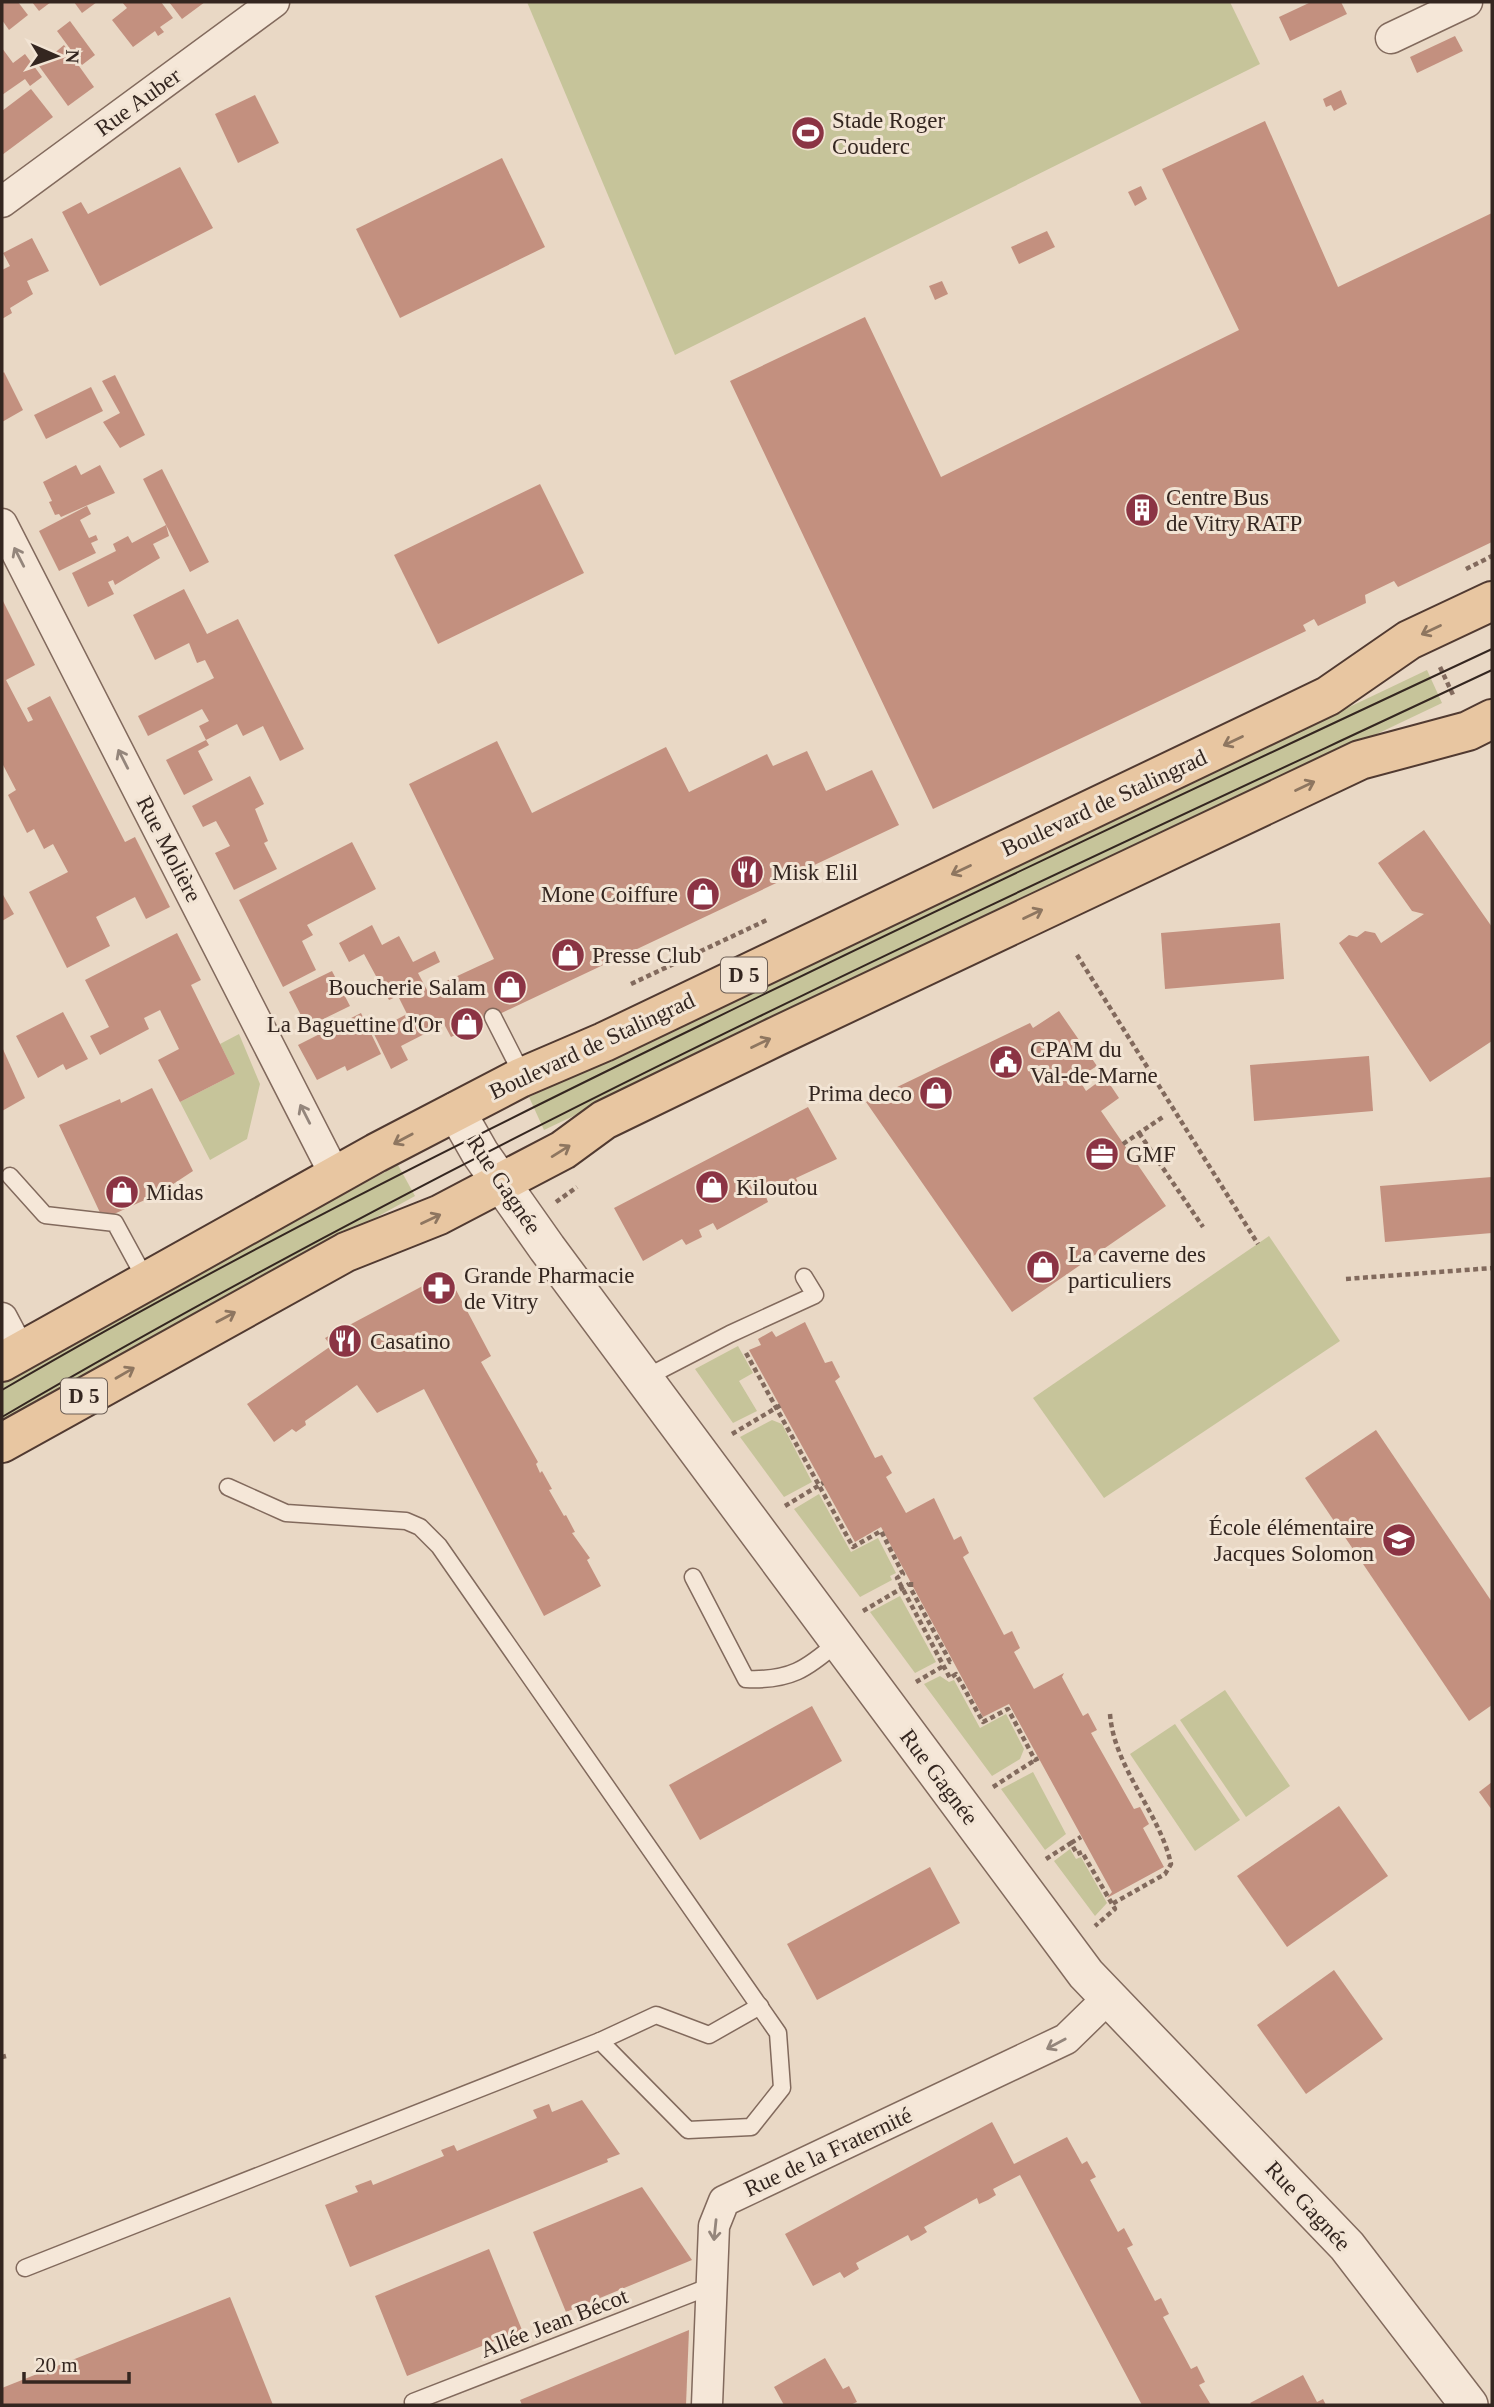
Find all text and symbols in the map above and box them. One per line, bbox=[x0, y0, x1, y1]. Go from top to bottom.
north arrow bbox=[21, 21, 91, 91]
text: N bbox=[62, 49, 83, 64]
street label: Rue Auber bbox=[91, 63, 186, 141]
place label: Stade Roger Couderc bbox=[832, 108, 945, 159]
sports icon: Stade Roger Couderc bbox=[789, 114, 827, 152]
place label: Centre Bus de Vitry RATP bbox=[1166, 485, 1302, 536]
building icon: Centre Bus de Vitry RATP bbox=[1123, 491, 1161, 529]
one-way arrow bbox=[11, 547, 25, 568]
one-way arrow bbox=[1420, 624, 1442, 637]
one-way arrow bbox=[1223, 735, 1244, 749]
street label: Boulevard de Stalingrad bbox=[997, 744, 1211, 862]
one-way arrow bbox=[115, 750, 129, 770]
one-way arrow bbox=[1294, 779, 1315, 792]
street label: Rue Molière bbox=[132, 792, 206, 906]
restaurant icon: Misk Elil bbox=[728, 853, 766, 891]
place label: Misk Elil bbox=[772, 860, 858, 885]
one-way arrow bbox=[951, 864, 972, 878]
shop icon: Mone Coiffure bbox=[684, 875, 722, 913]
place label: Mone Coiffure bbox=[541, 882, 678, 907]
one-way arrow bbox=[1022, 907, 1043, 920]
shop icon: Presse Club bbox=[549, 936, 587, 974]
place label: Presse Club bbox=[592, 943, 701, 968]
road number: D 5 bbox=[721, 958, 767, 992]
shop icon: Boucherie Salam bbox=[491, 968, 529, 1006]
place label: Boucherie Salam bbox=[328, 975, 486, 1000]
street label: Boulevard de Stalingrad bbox=[485, 987, 699, 1105]
shop icon: La Baguettine d'Or bbox=[448, 1005, 486, 1043]
place label: La Baguettine d'Or bbox=[267, 1012, 442, 1037]
one-way arrow bbox=[750, 1036, 771, 1050]
place label: CPAM du Val-de-Marne bbox=[1030, 1037, 1158, 1088]
public building icon: CPAM du Val-de-Marne bbox=[987, 1043, 1025, 1081]
shop icon: Prima deco bbox=[917, 1074, 955, 1112]
place label: Prima deco bbox=[808, 1081, 912, 1106]
one-way arrow bbox=[298, 1104, 312, 1125]
street label: Rue Gagnée bbox=[462, 1131, 546, 1239]
one-way arrow bbox=[393, 1133, 414, 1146]
office icon: GMF bbox=[1083, 1135, 1121, 1173]
place label: GMF bbox=[1126, 1142, 1176, 1167]
one-way arrow bbox=[551, 1143, 570, 1158]
shop icon: Kiloutou bbox=[693, 1168, 731, 1206]
shop icon: Midas bbox=[103, 1173, 141, 1211]
place label: Kiloutou bbox=[736, 1175, 818, 1200]
place label: Midas bbox=[146, 1180, 204, 1205]
one-way arrow bbox=[420, 1211, 441, 1225]
place label: La caverne des particuliers bbox=[1068, 1242, 1206, 1293]
shop icon: La caverne des particuliers bbox=[1024, 1248, 1062, 1286]
place label: Grande Pharmacie de Vitry bbox=[464, 1263, 635, 1314]
pharmacy icon: Grande Pharmacie de Vitry bbox=[420, 1269, 458, 1307]
one-way arrow bbox=[216, 1309, 236, 1323]
restaurant icon: Casatino bbox=[326, 1322, 364, 1360]
place label: Casatino bbox=[370, 1329, 451, 1354]
one-way arrow bbox=[115, 1366, 135, 1380]
road number: D 5 bbox=[61, 1378, 107, 1414]
place label: École élémentaire Jacques Solomon bbox=[1209, 1515, 1374, 1566]
school or university icon: École élémentaire Jacques Solomon bbox=[1380, 1521, 1418, 1559]
street label: Rue Gagnée bbox=[895, 1724, 983, 1830]
one-way arrow bbox=[1046, 2037, 1067, 2051]
street label: Rue de la Fraternité bbox=[740, 2102, 916, 2202]
street label: Rue Gagnée bbox=[1260, 2156, 1356, 2256]
one-way arrow bbox=[708, 2218, 721, 2241]
street label: Allée Jean Bécot bbox=[477, 2283, 632, 2363]
scale bar bbox=[24, 2340, 130, 2384]
text: 20 m bbox=[35, 2353, 78, 2377]

